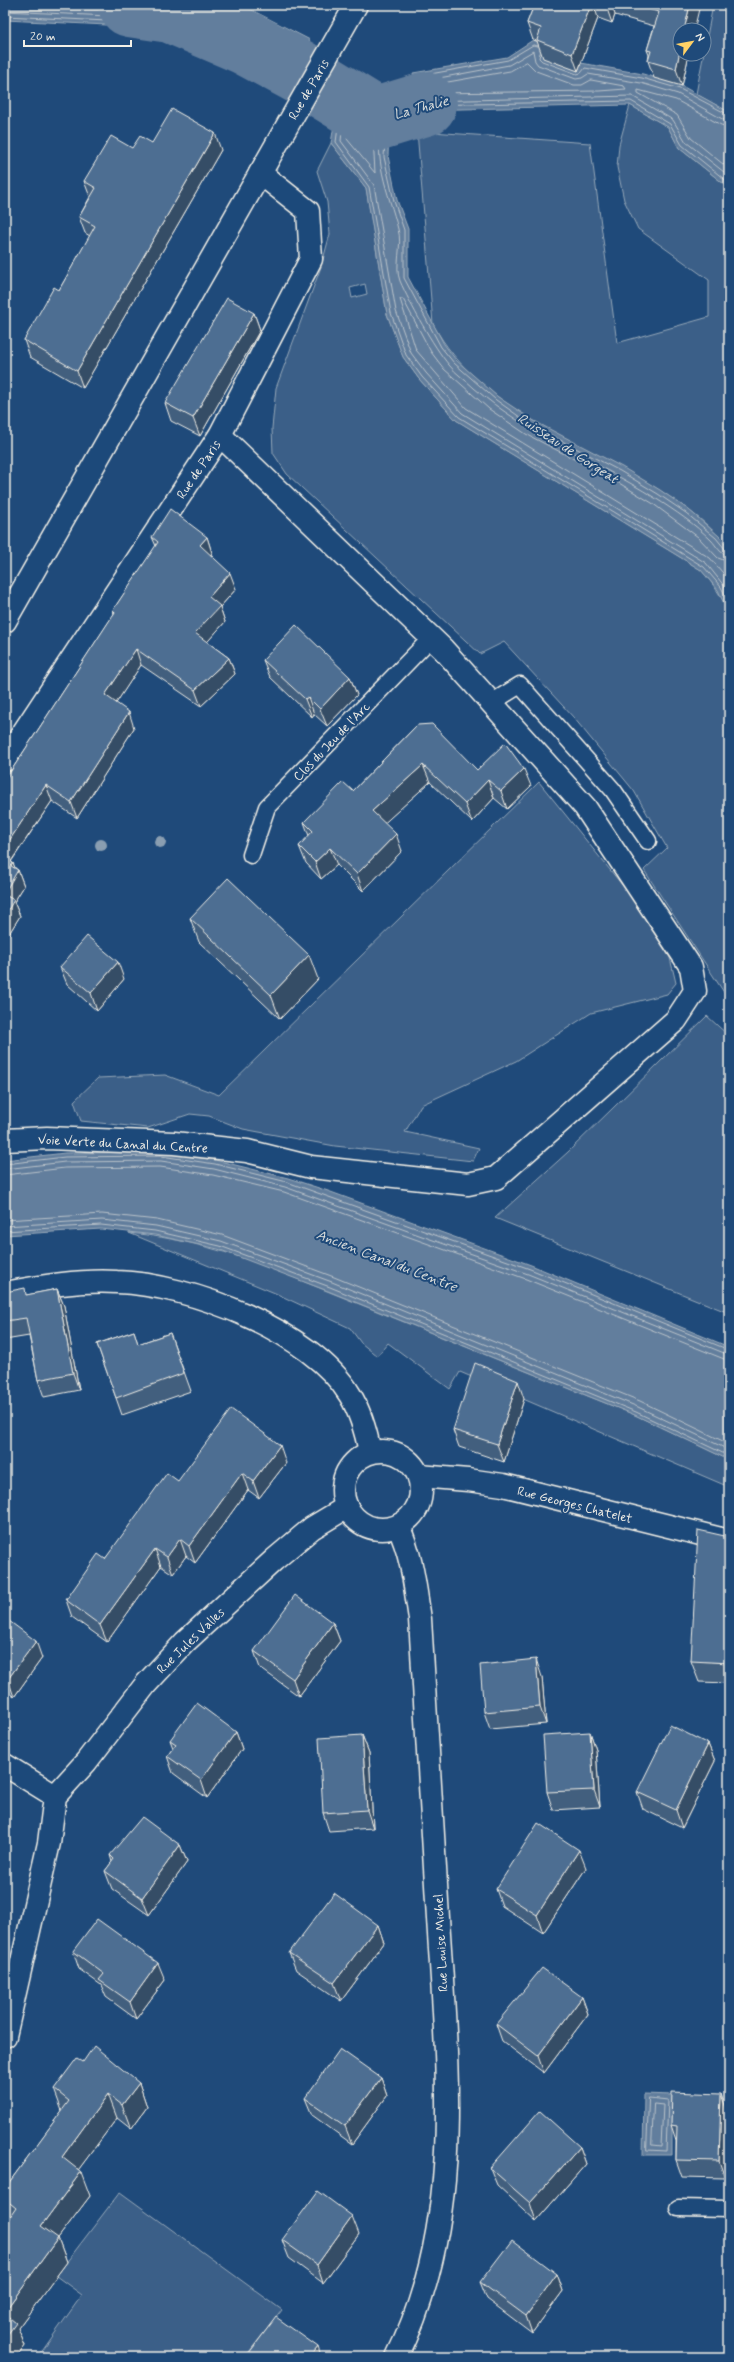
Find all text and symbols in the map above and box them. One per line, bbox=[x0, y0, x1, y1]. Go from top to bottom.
scale bar bbox=[24, 22, 131, 48]
north arrow bbox=[672, 22, 712, 62]
text: 20 m bbox=[30, 29, 56, 45]
text: N bbox=[692, 30, 708, 44]
street label: Rue de Paris bbox=[285, 56, 334, 123]
water label: La Thalie bbox=[392, 92, 452, 124]
water label: Ruisseau de Gorgeat bbox=[513, 410, 623, 490]
street label: Rue de Paris bbox=[173, 437, 225, 503]
street label: Clos du Jeu de l'Arc bbox=[290, 699, 374, 785]
street label: Voie Verte du Canal du Centre bbox=[38, 1132, 208, 1157]
water label: Ancien Canal du Centre bbox=[314, 1226, 460, 1296]
street label: Rue Georges Chatelet bbox=[515, 1483, 634, 1529]
street label: Rue Jules Valles bbox=[153, 1604, 229, 1678]
street label: Rue Louise Michel bbox=[430, 1894, 453, 1992]

